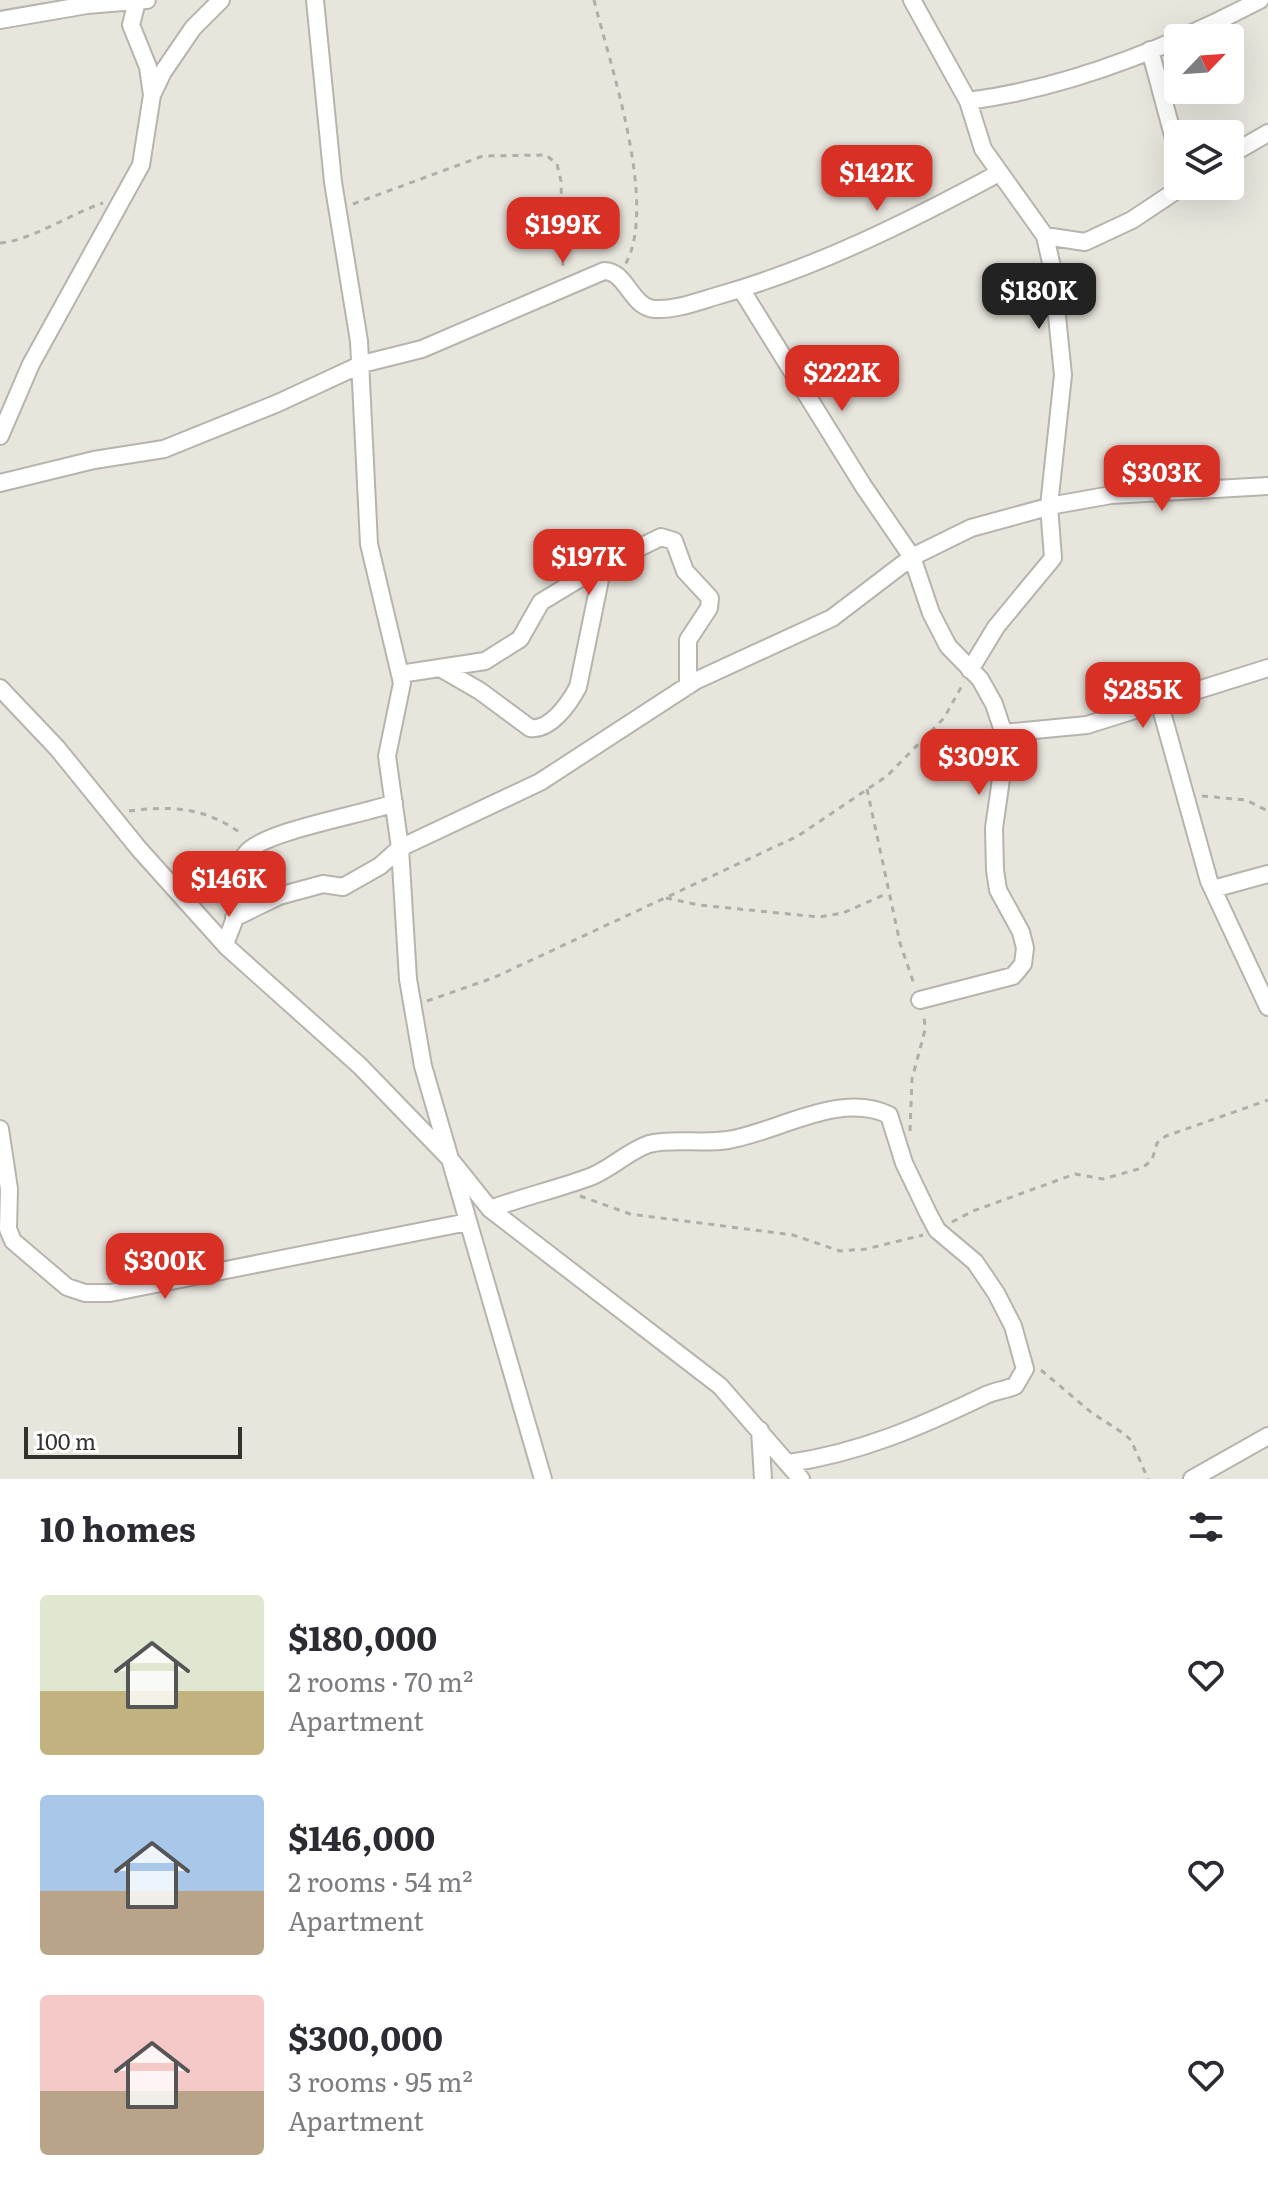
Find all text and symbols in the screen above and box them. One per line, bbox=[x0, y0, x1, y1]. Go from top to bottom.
north arrow bbox=[1164, 24, 1244, 104]
map controls bbox=[1164, 24, 1244, 200]
button: layers bbox=[1164, 120, 1244, 200]
pin: $142K bbox=[821, 145, 933, 213]
text: $142K bbox=[839, 151, 915, 190]
pin: $199K bbox=[507, 197, 619, 265]
text: $199K bbox=[525, 203, 601, 242]
pin: $180K bbox=[983, 263, 1095, 331]
text: $180K bbox=[1000, 269, 1078, 308]
pin: $222K bbox=[786, 345, 898, 413]
text: $222K bbox=[803, 351, 881, 390]
pin: $303K bbox=[1106, 445, 1218, 513]
text: $303K bbox=[1122, 451, 1202, 490]
pin: $197K bbox=[533, 529, 645, 597]
text: $197K bbox=[551, 535, 627, 574]
pin: $285K bbox=[1087, 662, 1199, 730]
text: $285K bbox=[1103, 668, 1183, 707]
pin: $309K bbox=[923, 729, 1035, 797]
text: $309K bbox=[938, 735, 1020, 774]
pin: $146K bbox=[173, 851, 285, 919]
text: $146K bbox=[191, 857, 267, 896]
pin: $300K bbox=[109, 1233, 221, 1301]
text: $300K bbox=[124, 1239, 206, 1278]
scale bar bbox=[24, 1423, 242, 1459]
text: 100 m bbox=[36, 1424, 96, 1457]
text: 10 homes bbox=[40, 1502, 196, 1552]
icon: filters bbox=[1184, 1505, 1228, 1549]
text: $180,000 bbox=[288, 1611, 437, 1661]
icon: home bbox=[104, 1627, 200, 1723]
icon: heart bbox=[1184, 1653, 1228, 1697]
text: 2 rooms · 70 m² bbox=[288, 1661, 473, 1700]
text: Apartment bbox=[288, 1700, 424, 1739]
text: $146,000 bbox=[288, 1811, 435, 1861]
icon: home bbox=[104, 1827, 200, 1923]
icon: heart bbox=[1184, 1853, 1228, 1897]
text: 2 rooms · 54 m² bbox=[288, 1861, 473, 1900]
text: Apartment bbox=[288, 1900, 424, 1939]
text: $300,000 bbox=[288, 2011, 443, 2061]
icon: home bbox=[104, 2027, 200, 2123]
icon: heart bbox=[1184, 2053, 1228, 2097]
text: 3 rooms · 95 m² bbox=[288, 2061, 473, 2100]
text: Apartment bbox=[288, 2100, 424, 2139]

